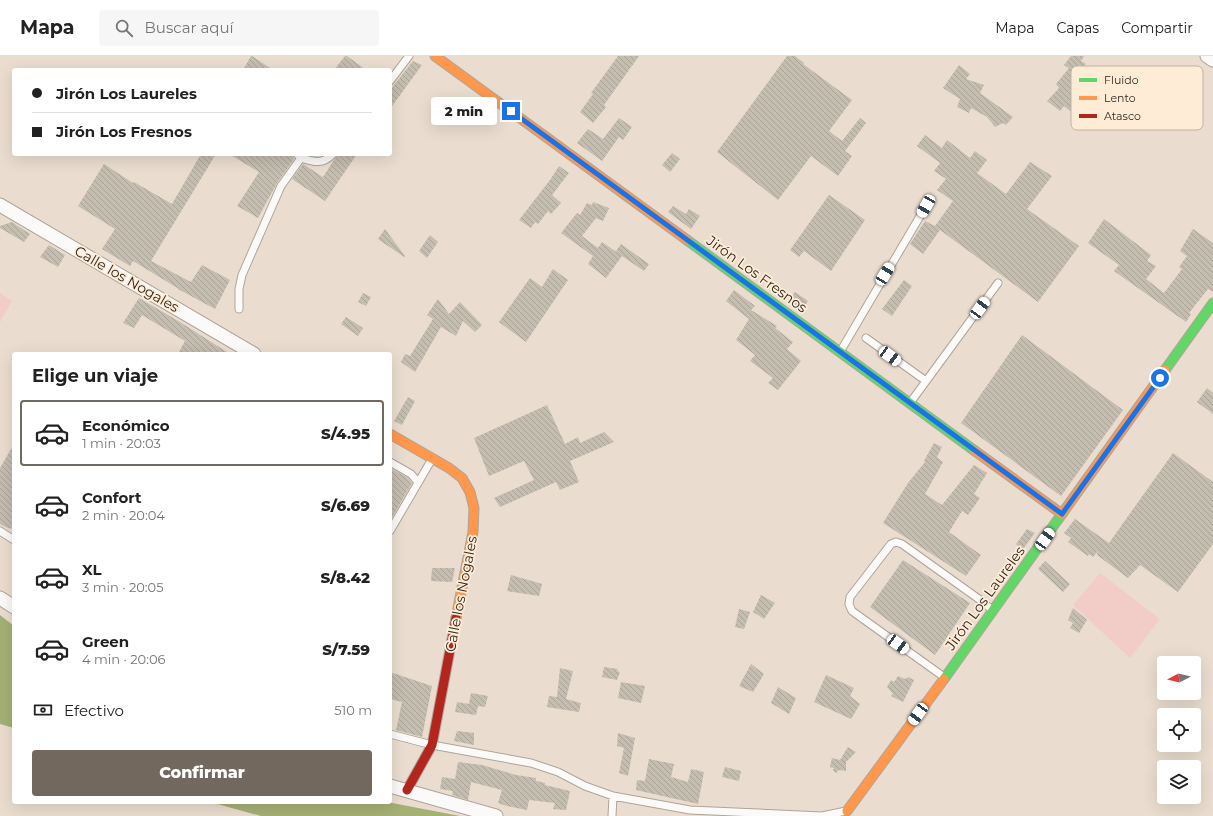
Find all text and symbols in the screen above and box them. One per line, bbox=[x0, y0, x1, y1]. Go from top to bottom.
search box bbox=[99, 10, 379, 46]
text: Mapa bbox=[20, 16, 75, 39]
icon: search bbox=[113, 17, 135, 39]
text: Buscar aquí bbox=[145, 18, 234, 37]
text: Mapa bbox=[995, 19, 1035, 37]
text: Capas bbox=[1057, 19, 1099, 37]
text: Compartir bbox=[1121, 19, 1193, 37]
legend bbox=[1071, 66, 1203, 130]
text: Fluido bbox=[1104, 73, 1139, 87]
text: Jirón Los Laureles bbox=[56, 84, 197, 103]
text: Lento bbox=[1104, 91, 1136, 105]
callout: 2 min bbox=[431, 97, 497, 125]
route end bbox=[502, 102, 520, 120]
text: 2 min bbox=[445, 103, 483, 119]
text: Atasco bbox=[1104, 109, 1141, 123]
text: Jirón Los Fresnos bbox=[56, 122, 192, 141]
car bbox=[915, 193, 937, 219]
street label: Jirón Los Fresnos bbox=[702, 231, 811, 317]
street label: Calle los Nogales bbox=[71, 242, 183, 316]
car bbox=[874, 261, 896, 287]
car bbox=[968, 295, 992, 321]
car bbox=[877, 344, 903, 368]
text: Elige un viaje bbox=[32, 365, 158, 387]
route start bbox=[1151, 369, 1169, 387]
icon: car bbox=[34, 415, 70, 451]
text: Económico bbox=[82, 416, 170, 435]
text: S/4.95 bbox=[321, 424, 370, 443]
text: 1 min · 20:03 bbox=[82, 435, 161, 451]
icon: car bbox=[34, 487, 70, 523]
text: Confort bbox=[82, 488, 142, 507]
text: S/6.69 bbox=[321, 496, 370, 515]
text: 2 min · 20:04 bbox=[82, 507, 165, 523]
car bbox=[1033, 526, 1057, 552]
street label: Calle los Nogales bbox=[441, 534, 481, 654]
street label: Jirón Los Laureles bbox=[941, 542, 1029, 654]
icon: car bbox=[34, 559, 70, 595]
text: XL bbox=[82, 560, 101, 579]
text: S/8.42 bbox=[321, 568, 370, 587]
text: 3 min · 20:05 bbox=[82, 579, 164, 595]
icon: car bbox=[34, 631, 70, 667]
text: Green bbox=[82, 632, 129, 651]
car bbox=[885, 632, 911, 656]
text: S/7.59 bbox=[322, 640, 370, 659]
text: 4 min · 20:06 bbox=[82, 651, 165, 667]
north arrow bbox=[1157, 656, 1201, 700]
map controls bbox=[1157, 656, 1201, 804]
icon: cash bbox=[32, 699, 54, 721]
text: Efectivo bbox=[64, 701, 124, 720]
car bbox=[906, 701, 930, 727]
text: 510 m bbox=[334, 702, 372, 718]
button: locate bbox=[1157, 708, 1201, 752]
button: Confirmar bbox=[32, 750, 372, 796]
button: layers bbox=[1157, 760, 1201, 804]

